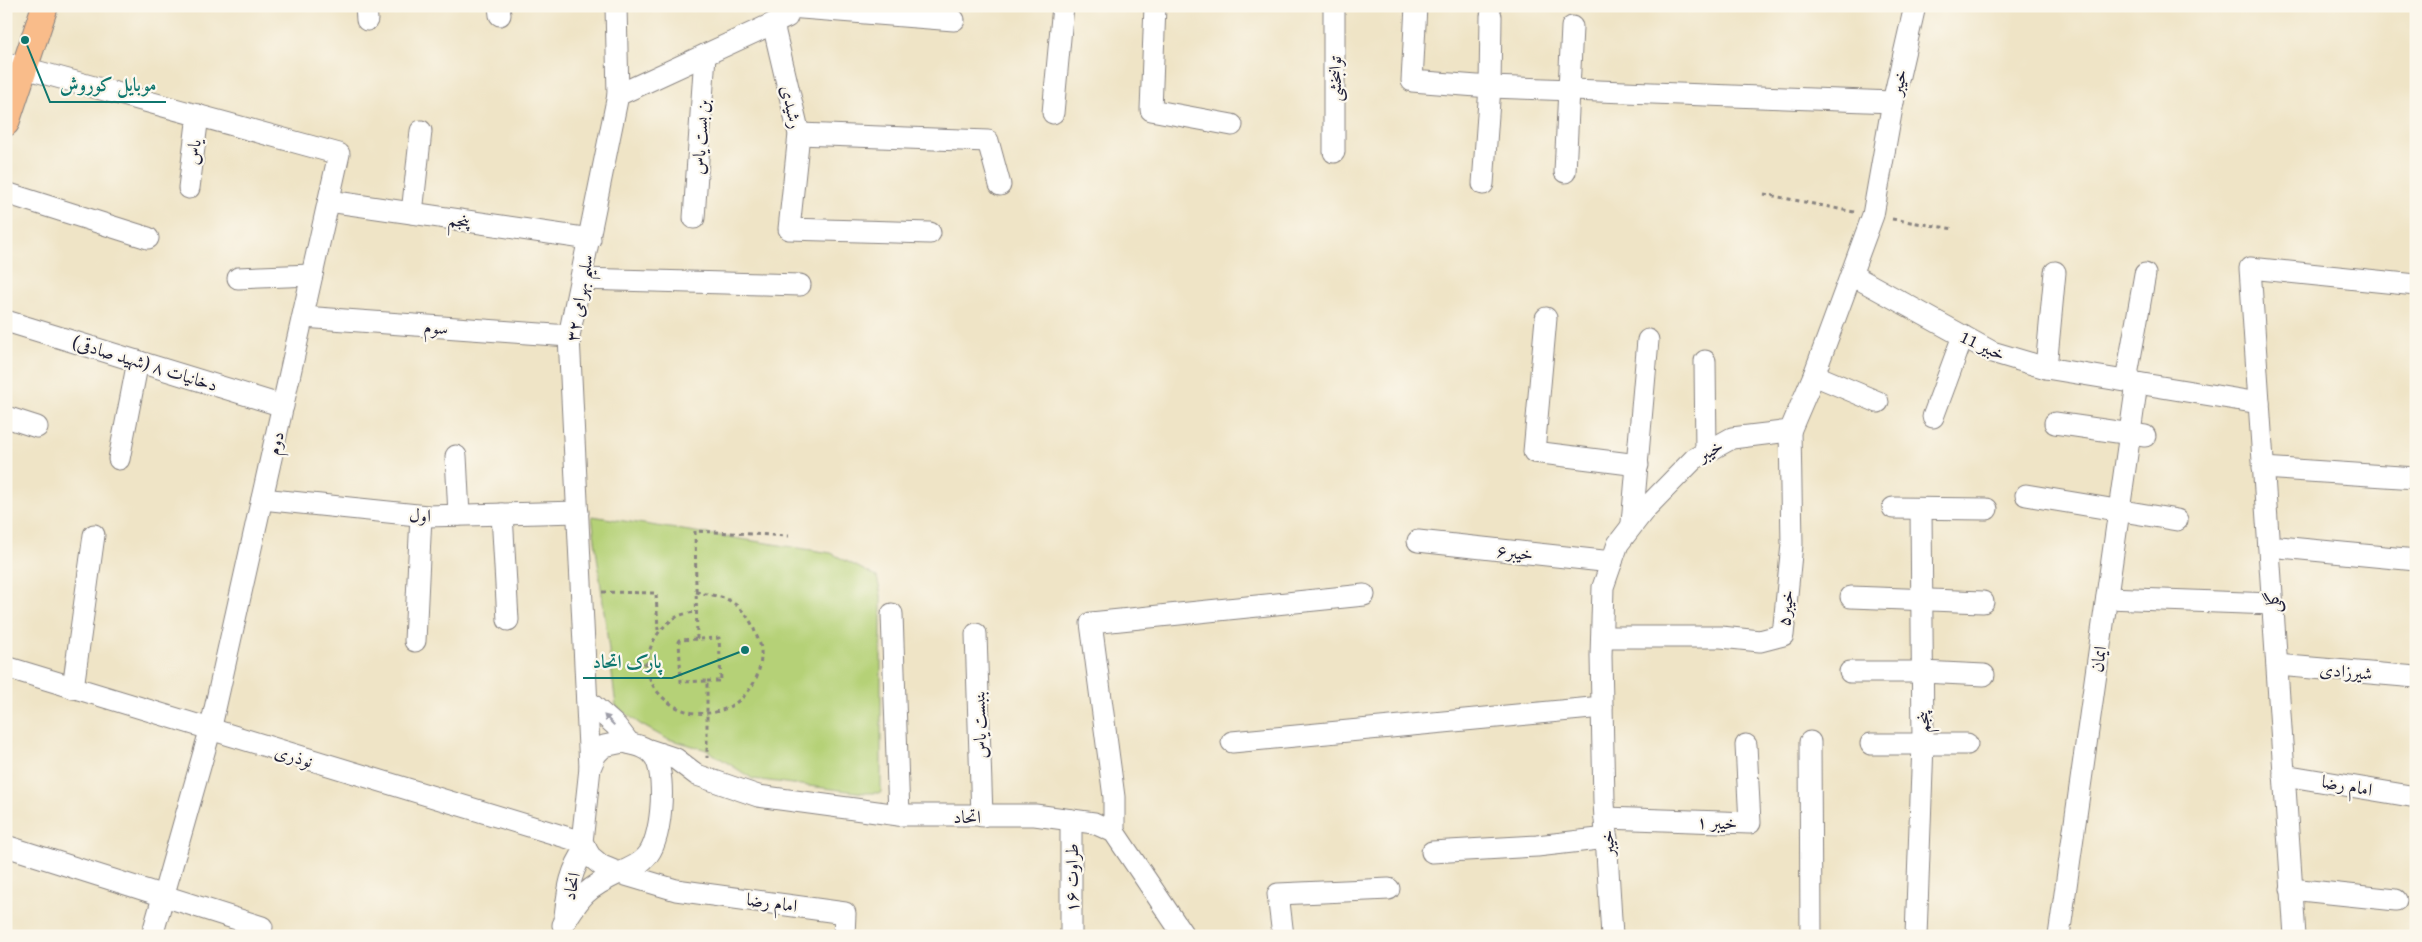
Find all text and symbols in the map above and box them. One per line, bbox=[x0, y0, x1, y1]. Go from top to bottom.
street label: توانبخشی bbox=[1321, 56, 1348, 102]
street label: خیبر bbox=[1881, 66, 1914, 100]
callout: موبایل کوروش bbox=[50, 68, 166, 102]
text: موبایل کوروش bbox=[60, 70, 156, 98]
street label: رشیدی bbox=[774, 83, 810, 131]
street label: بن بست یاس bbox=[684, 98, 716, 176]
street label: یاس bbox=[178, 136, 208, 166]
street label: پنجم bbox=[446, 205, 473, 239]
street label: سلیم بهرامی ۳۲ bbox=[558, 252, 605, 345]
street label: سوم bbox=[423, 313, 449, 344]
street label: خبیر 11 bbox=[1956, 323, 2010, 367]
street label: دخانیات ۸ (شهید صادقی) bbox=[69, 328, 221, 398]
street label: دوم bbox=[259, 429, 294, 458]
street label: خیبر bbox=[1690, 432, 1728, 469]
street label: اول bbox=[408, 501, 432, 529]
street label: خیبر۶ bbox=[1495, 537, 1535, 567]
street label: خیبر۵ bbox=[1769, 588, 1801, 628]
street label: گلی bbox=[2258, 590, 2286, 614]
callout: پارک اتحاد bbox=[583, 644, 672, 678]
street label: ایمان bbox=[2083, 644, 2113, 674]
text: پارک اتحاد bbox=[592, 647, 663, 676]
street label: شیرزادی bbox=[2318, 655, 2374, 687]
street label: بنبست یاس bbox=[964, 691, 994, 759]
street label: پنجم bbox=[1909, 710, 1940, 733]
one-way arrow bbox=[604, 714, 616, 726]
street label: نوذری bbox=[272, 737, 316, 775]
street label: امام رضا bbox=[2319, 767, 2375, 806]
street label: اتحاد bbox=[953, 803, 981, 830]
street label: خیبر ۱ bbox=[1696, 808, 1738, 836]
street label: خیبر bbox=[1593, 829, 1621, 859]
street label: طراوت ۱۶ bbox=[1058, 843, 1085, 913]
street label: اتحاد bbox=[555, 870, 587, 902]
street label: امام رضا bbox=[744, 885, 799, 922]

